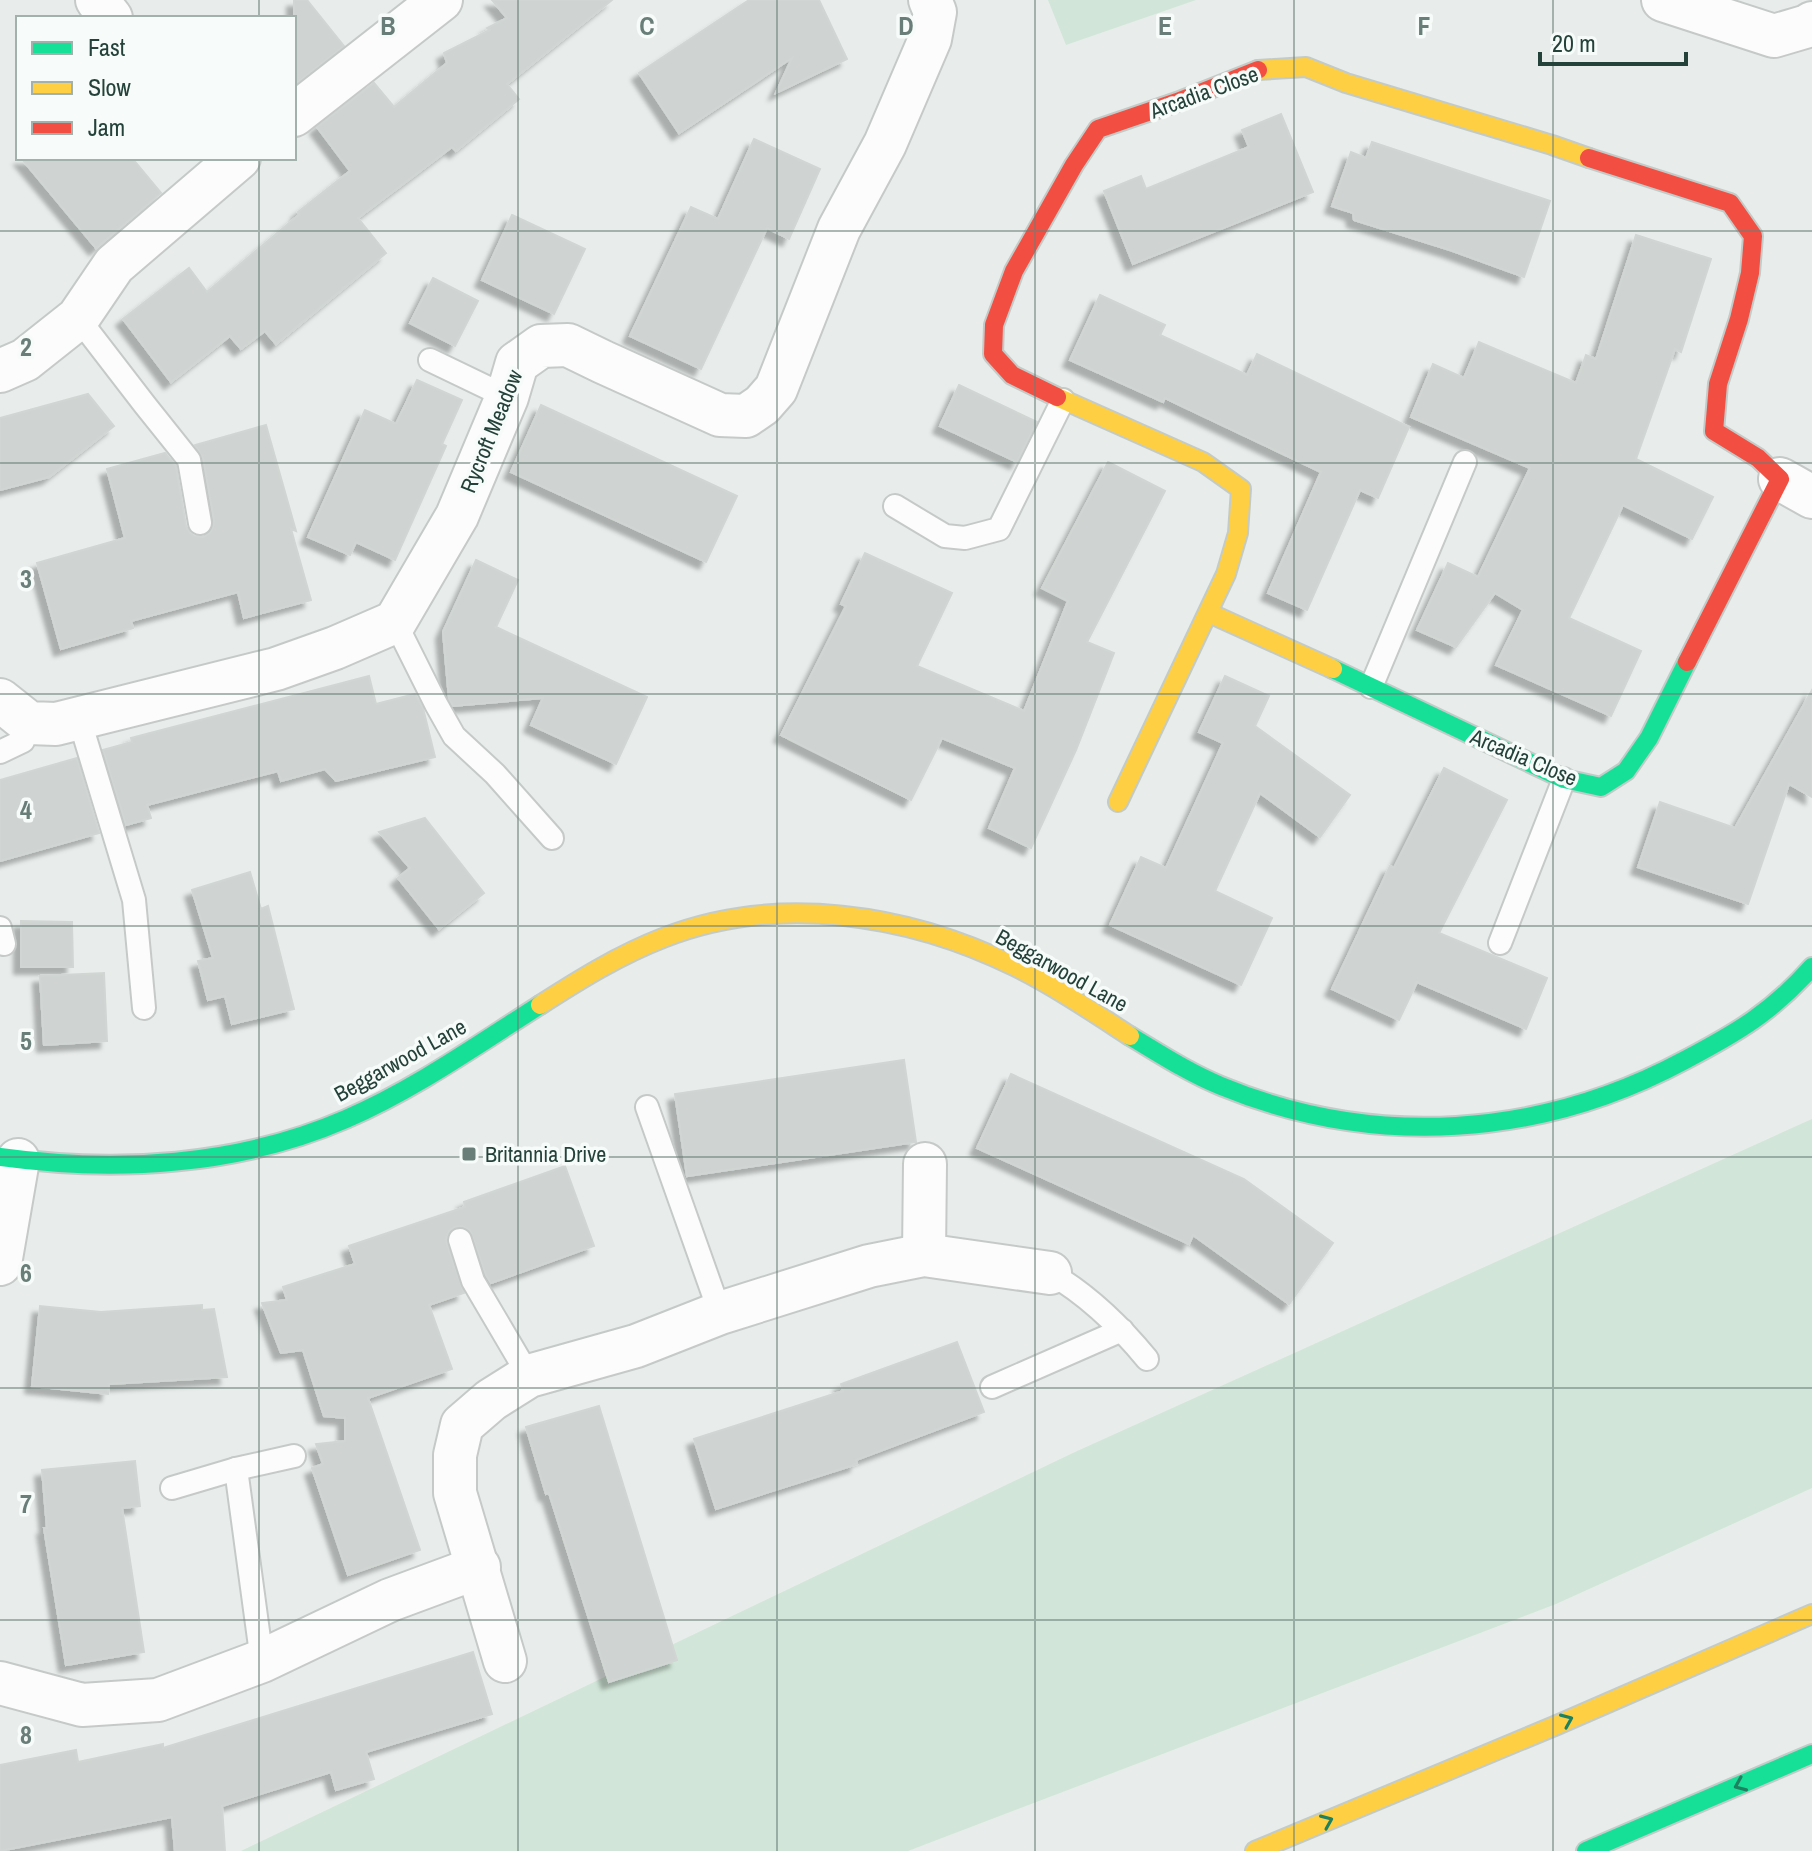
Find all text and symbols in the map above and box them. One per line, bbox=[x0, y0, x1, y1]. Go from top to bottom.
text: B bbox=[380, 8, 396, 43]
text: C bbox=[639, 8, 655, 43]
text: D bbox=[898, 8, 914, 43]
text: E bbox=[1158, 8, 1172, 43]
text: F bbox=[1417, 8, 1431, 43]
legend bbox=[16, 16, 296, 160]
scale bar bbox=[1540, 16, 1686, 66]
text: 20 m bbox=[1552, 27, 1596, 59]
text: Fast bbox=[88, 31, 126, 63]
street label: Arcadia Close bbox=[1145, 59, 1262, 126]
text: Slow bbox=[88, 71, 131, 103]
text: Jam bbox=[88, 111, 125, 143]
text: 2 bbox=[20, 329, 32, 364]
street label: Rycroft Meadow bbox=[453, 365, 529, 497]
text: 3 bbox=[20, 561, 32, 596]
street label: Arcadia Close bbox=[1465, 721, 1582, 793]
text: 4 bbox=[20, 792, 32, 827]
street label: Beggarwood Lane bbox=[991, 921, 1133, 1019]
street label: Beggarwood Lane bbox=[329, 1011, 471, 1109]
text: 5 bbox=[20, 1023, 32, 1058]
place label: Britannia Drive bbox=[485, 1139, 606, 1169]
marker: Britannia Drive bbox=[460, 1145, 478, 1163]
text: 6 bbox=[20, 1255, 32, 1290]
text: 7 bbox=[20, 1486, 32, 1521]
one-way arrow bbox=[1559, 1714, 1573, 1730]
text: 8 bbox=[20, 1717, 32, 1752]
one-way arrow bbox=[1734, 1775, 1748, 1791]
one-way arrow bbox=[1319, 1814, 1333, 1830]

